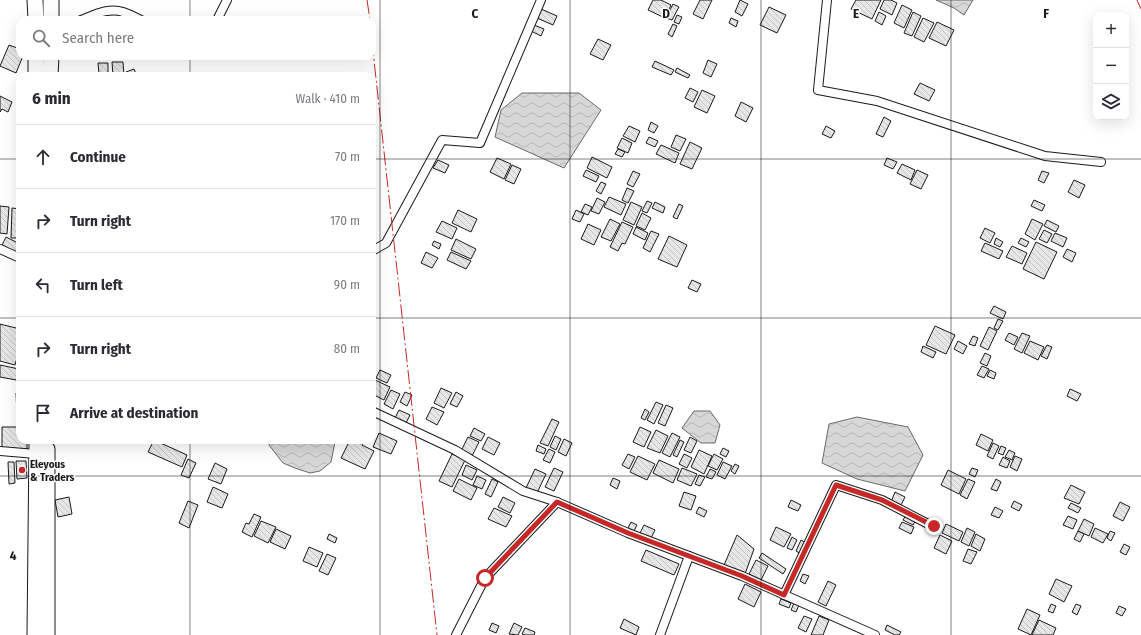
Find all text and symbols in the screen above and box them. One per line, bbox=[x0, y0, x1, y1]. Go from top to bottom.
text: C bbox=[472, 6, 479, 21]
text: D bbox=[662, 6, 670, 21]
text: E bbox=[853, 6, 859, 21]
text: F bbox=[1043, 6, 1049, 21]
map controls bbox=[1093, 12, 1129, 120]
button: + bbox=[1093, 12, 1129, 48]
search box bbox=[16, 16, 376, 60]
icon: search bbox=[30, 27, 52, 49]
text: Search here bbox=[62, 29, 134, 47]
button: − bbox=[1093, 48, 1129, 84]
button: layers bbox=[1093, 84, 1129, 120]
text: 6 min bbox=[32, 88, 71, 109]
text: Walk · 410 m bbox=[296, 91, 360, 106]
icon: ahead bbox=[32, 146, 54, 168]
text: Continue bbox=[70, 148, 126, 166]
text: 70 m bbox=[335, 149, 360, 164]
icon: right bbox=[32, 210, 54, 232]
text: Turn right bbox=[70, 212, 131, 230]
text: 170 m bbox=[330, 213, 360, 228]
icon: left bbox=[32, 274, 54, 296]
text: Turn left bbox=[70, 276, 123, 294]
text: 90 m bbox=[334, 277, 360, 292]
icon: right bbox=[32, 338, 54, 360]
text: Turn right bbox=[70, 340, 131, 358]
text: 80 m bbox=[334, 341, 360, 356]
icon: arrive bbox=[32, 402, 54, 424]
text: Arrive at destination bbox=[70, 404, 198, 422]
place label: Eleyous & Traders bbox=[30, 458, 75, 484]
marker: Eleyous & Traders bbox=[17, 465, 27, 475]
route end bbox=[925, 517, 943, 535]
text: 4 bbox=[10, 548, 17, 563]
route start bbox=[476, 569, 494, 587]

